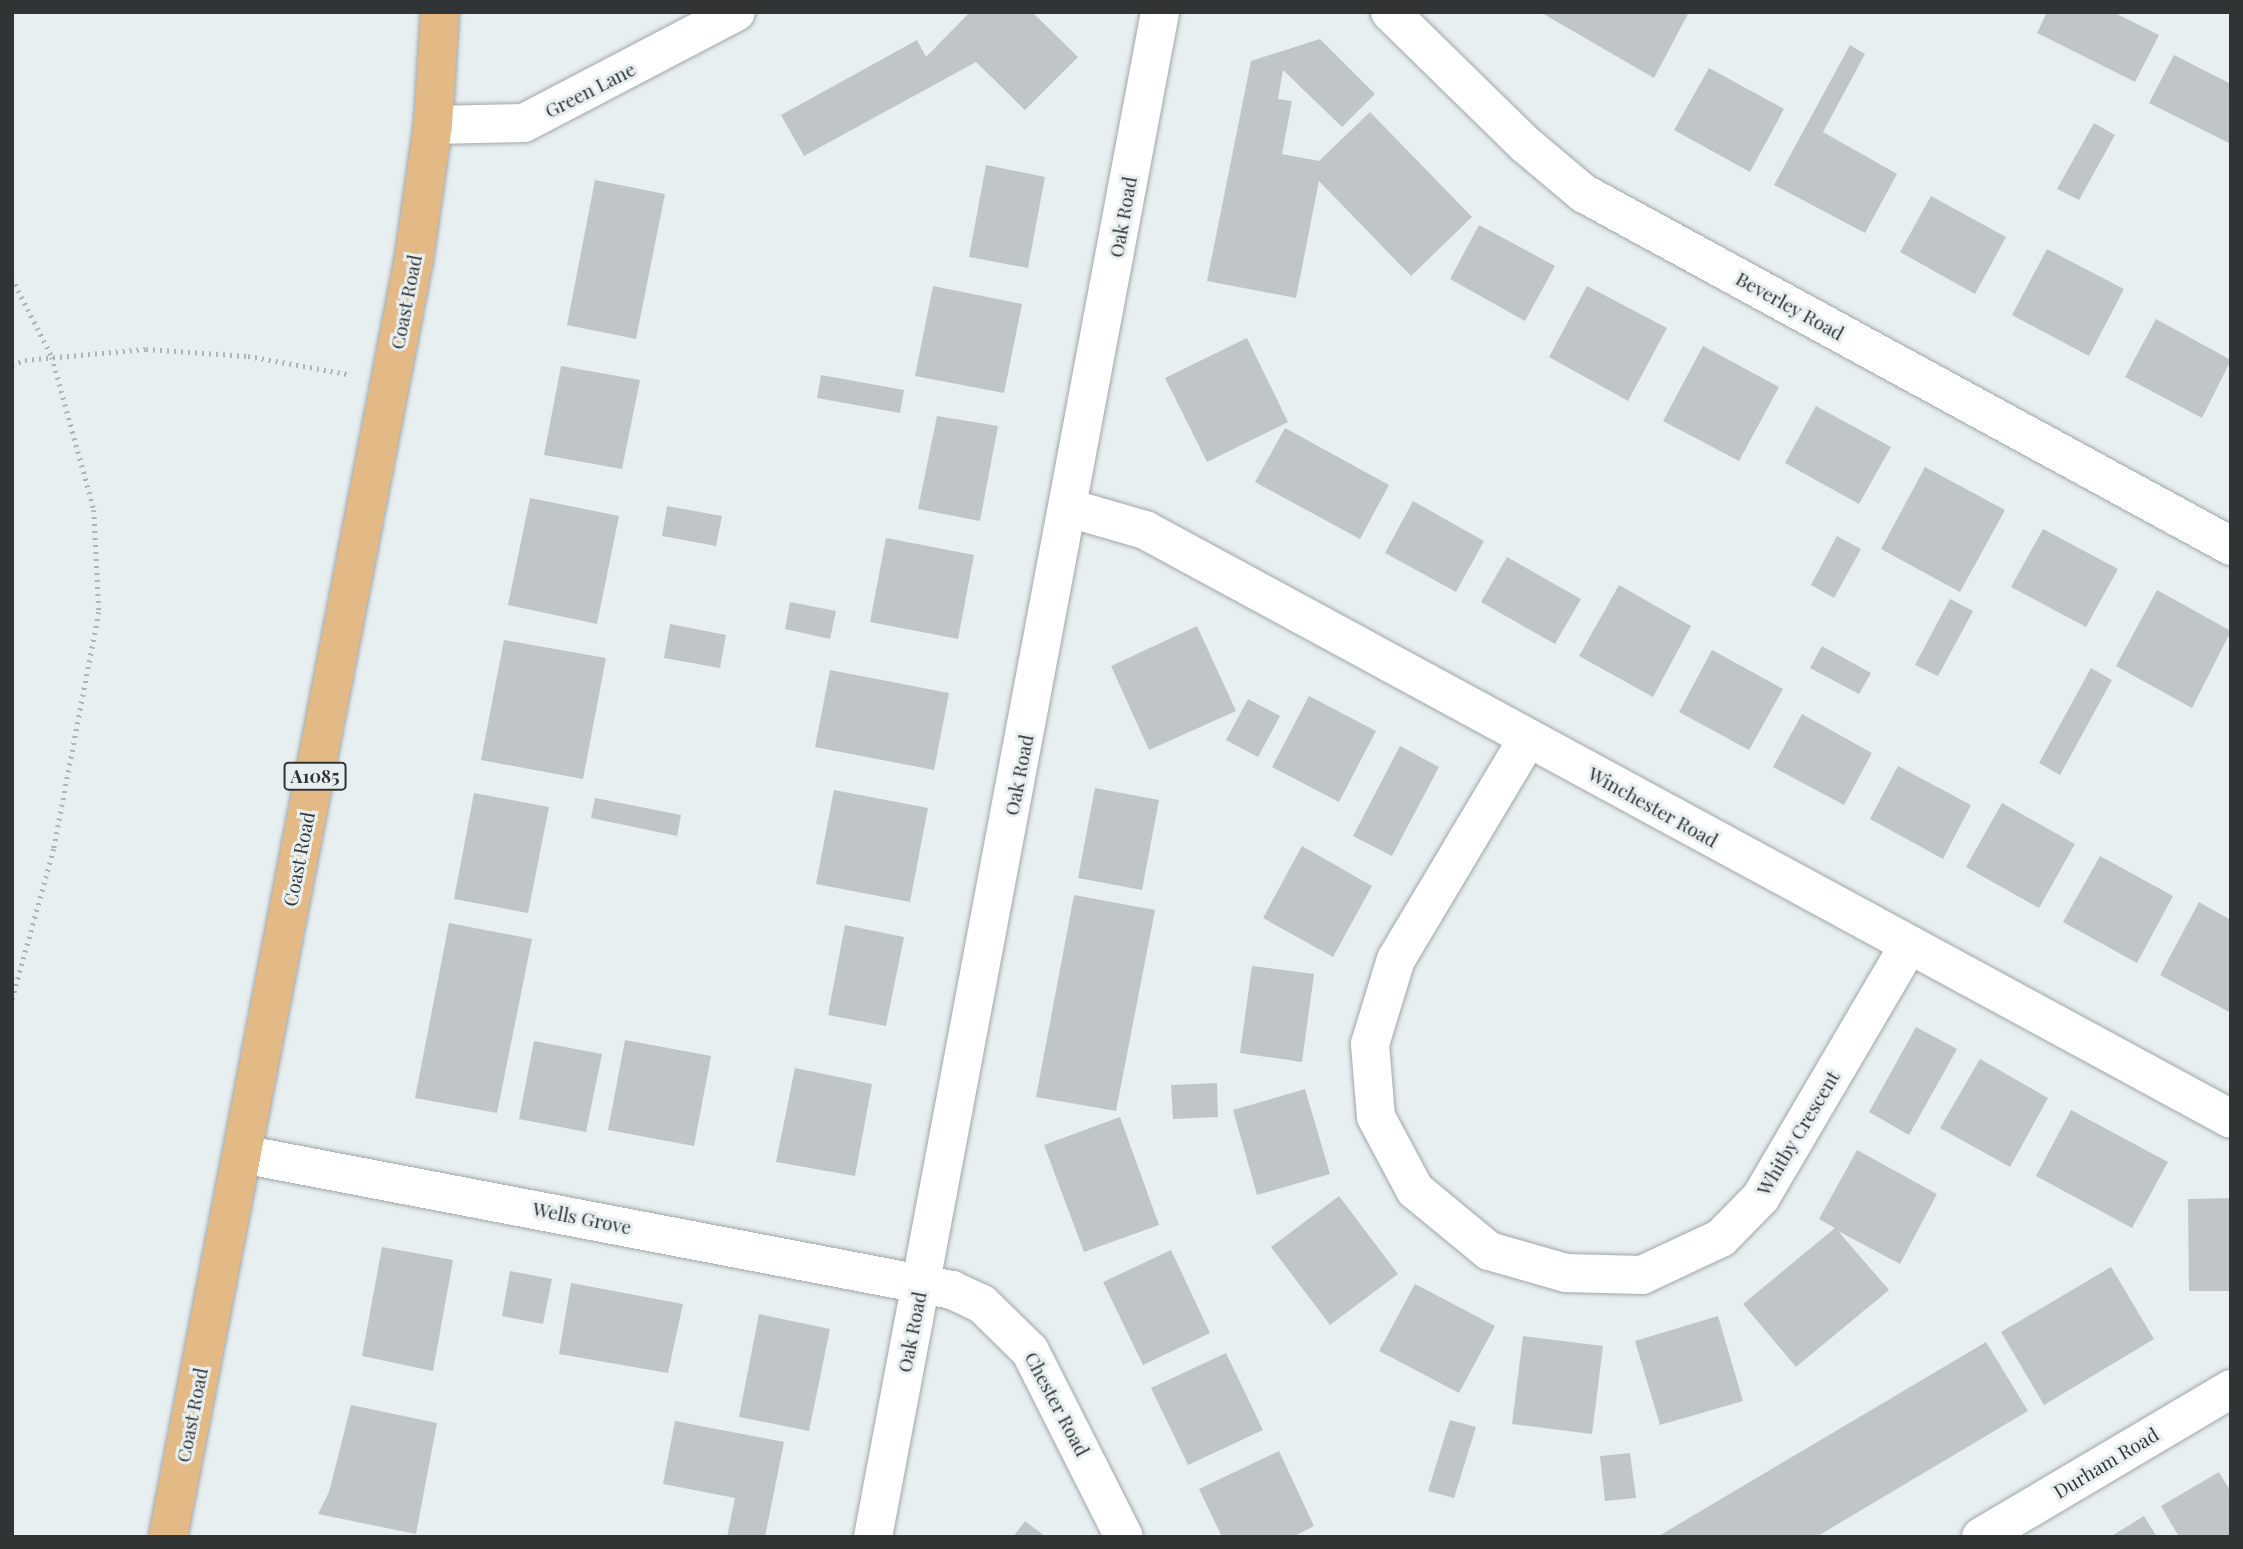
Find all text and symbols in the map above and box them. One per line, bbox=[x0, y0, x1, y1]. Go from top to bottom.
street label: Green Lane bbox=[541, 58, 639, 122]
street label: Oak Road bbox=[1105, 175, 1141, 259]
street label: Coast Road bbox=[386, 253, 426, 351]
street label: Beverley Road bbox=[1732, 267, 1848, 345]
street label: Oak Road bbox=[1000, 733, 1038, 817]
road number: A1085 bbox=[284, 762, 346, 790]
street label: Winchester Road bbox=[1584, 762, 1722, 852]
street label: Coast Road bbox=[279, 810, 319, 908]
street label: Whitby Crescent bbox=[1752, 1066, 1844, 1200]
street label: Wells Grove bbox=[531, 1197, 633, 1239]
street label: Oak Road bbox=[893, 1290, 931, 1374]
street label: Chester Road bbox=[1020, 1348, 1094, 1460]
street label: Coast Road bbox=[172, 1366, 212, 1464]
street label: Durham Road bbox=[2049, 1423, 2163, 1503]

